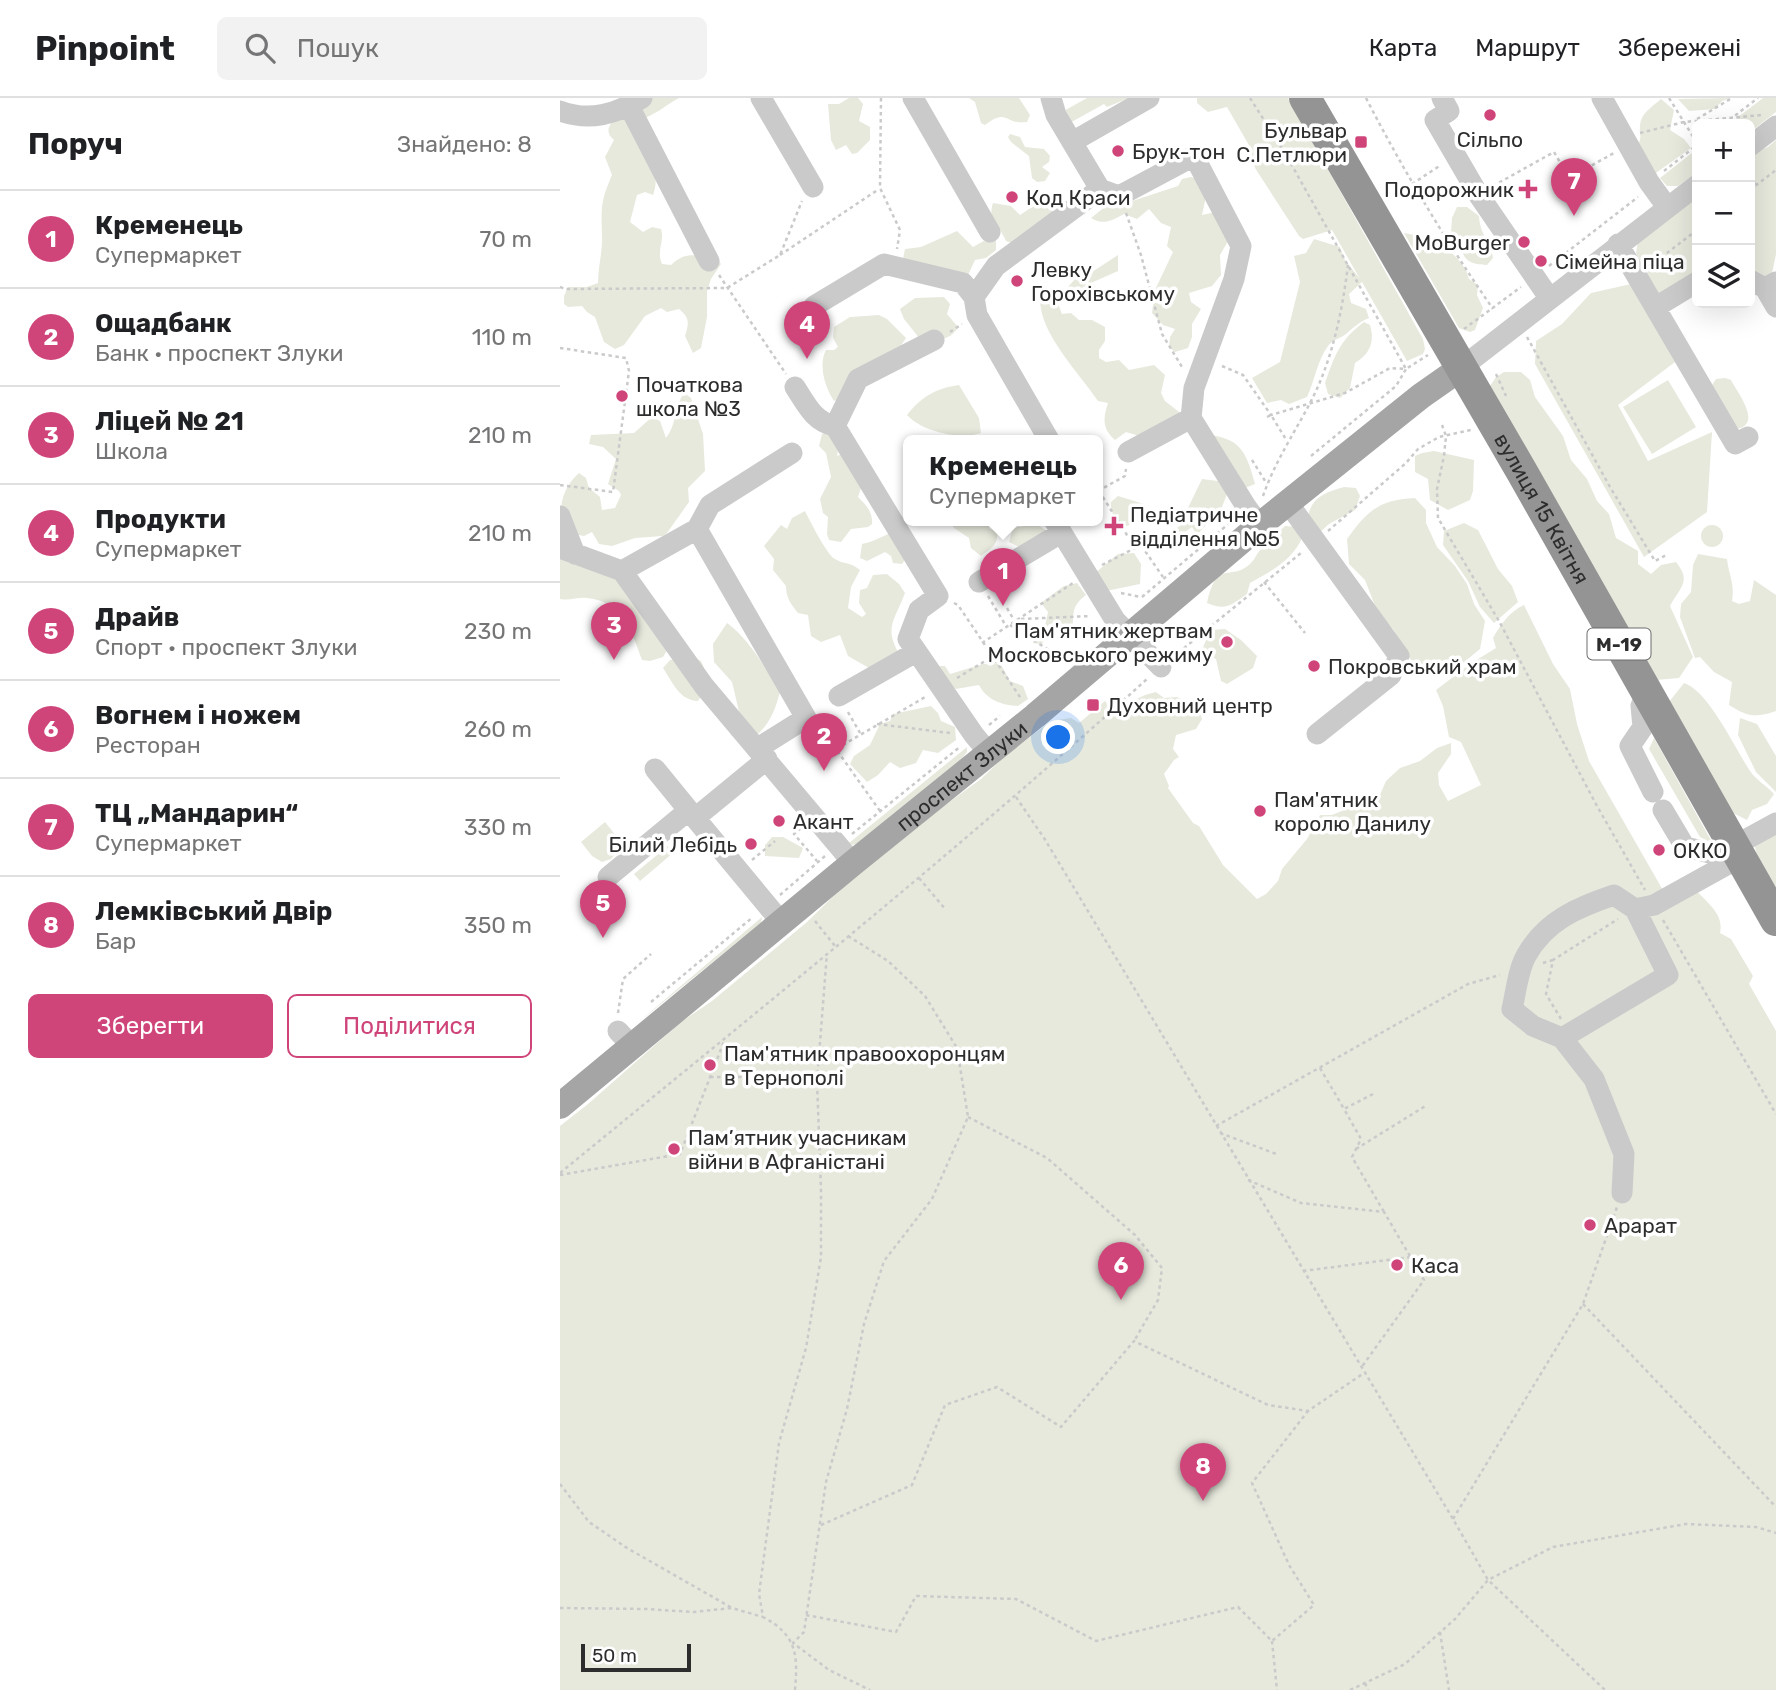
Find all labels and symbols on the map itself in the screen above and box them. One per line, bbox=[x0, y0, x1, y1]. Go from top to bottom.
marker: Сільпо bbox=[1482, 107, 1498, 123]
place label: Бульвар С.Петлюри bbox=[1236, 118, 1347, 167]
place label: Сільпо bbox=[1457, 127, 1523, 152]
marker: Бульвар С.Петлюри bbox=[1353, 134, 1369, 150]
place label: Брук-тон bbox=[1132, 139, 1225, 164]
marker: Брук-тон bbox=[1110, 143, 1126, 159]
pin: 7 bbox=[1551, 158, 1597, 216]
place label: Подорожник bbox=[1384, 177, 1514, 202]
marker: Подорожник bbox=[1520, 181, 1536, 197]
place label: Код Краси bbox=[1026, 185, 1131, 210]
marker: Код Краси bbox=[1004, 189, 1020, 205]
place label: MoBurger bbox=[1415, 230, 1510, 255]
marker: MoBurger bbox=[1516, 234, 1532, 250]
place label: Сімейна піца bbox=[1555, 249, 1685, 274]
marker: Сімейна піца bbox=[1533, 253, 1549, 269]
place label: Левку Горохівському bbox=[1031, 257, 1175, 306]
marker: Левку Горохівському bbox=[1009, 273, 1025, 289]
pin: 4 bbox=[784, 301, 830, 359]
place label: Початкова школа №3 bbox=[636, 372, 743, 421]
marker: Початкова школа №3 bbox=[614, 388, 630, 404]
street label: вулиця 15 Квітня bbox=[1490, 429, 1595, 588]
place label: Педіатричне відділення №5 bbox=[1130, 502, 1280, 551]
marker: Педіатричне відділення №5 bbox=[1104, 516, 1124, 536]
pin: 1 bbox=[980, 548, 1026, 606]
pin: 3 bbox=[591, 602, 637, 660]
place label: Пам'ятник жертвам Московського режиму bbox=[987, 618, 1213, 667]
road number: М-19 bbox=[1588, 628, 1650, 660]
marker: Пам'ятник жертвам Московського режиму bbox=[1219, 634, 1235, 650]
place label: Покровський храм bbox=[1328, 654, 1517, 679]
marker: Покровський храм bbox=[1306, 658, 1322, 674]
place label: Духовний центр bbox=[1107, 693, 1273, 718]
marker: Духовний центр bbox=[1085, 697, 1101, 713]
pin: 2 bbox=[801, 713, 847, 771]
street label: проспект Злуки bbox=[891, 715, 1032, 836]
your location bbox=[1041, 720, 1075, 754]
place label: Пам'ятник королю Данилу bbox=[1274, 787, 1431, 836]
marker: Пам'ятник королю Данилу bbox=[1252, 803, 1268, 819]
place label: Акант bbox=[793, 809, 854, 834]
marker: Акант bbox=[771, 813, 787, 829]
place label: Білий Лебідь bbox=[609, 832, 737, 857]
marker: Білий Лебідь bbox=[743, 836, 759, 852]
place label: ОККО bbox=[1673, 838, 1728, 863]
marker: ОККО bbox=[1651, 842, 1667, 858]
pin: 5 bbox=[580, 880, 626, 938]
place label: Пам'ятник правоохоронцям в Тернополі bbox=[724, 1041, 1005, 1090]
marker: Пам'ятник правоохоронцям в Тернополі bbox=[702, 1057, 718, 1073]
place label: Пам’ятник учасникам війни в Афганістані bbox=[688, 1125, 907, 1174]
marker: Пам’ятник учасникам війни в Афганістані bbox=[666, 1141, 682, 1157]
place label: Арарат bbox=[1604, 1213, 1677, 1238]
marker: Арарат bbox=[1582, 1217, 1598, 1233]
pin: 6 bbox=[1098, 1242, 1144, 1300]
place label: Каса bbox=[1411, 1253, 1459, 1278]
marker: Каса bbox=[1389, 1257, 1405, 1273]
pin: 8 bbox=[1180, 1443, 1226, 1501]
scale bar bbox=[581, 1641, 691, 1673]

